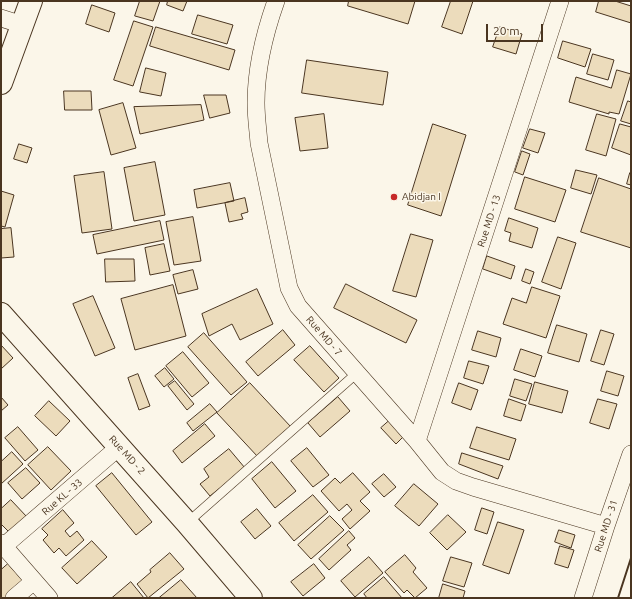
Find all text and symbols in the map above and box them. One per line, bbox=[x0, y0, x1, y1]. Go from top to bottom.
scale bar bbox=[488, 16, 545, 42]
text: 20 m bbox=[493, 24, 520, 37]
place label: Abidjan I bbox=[402, 191, 441, 203]
marker: Abidjan I bbox=[389, 192, 399, 202]
street label: Rue MD - 13 bbox=[475, 193, 503, 249]
street label: Rue MD - 7 bbox=[304, 314, 344, 358]
street label: Rue MD - 2 bbox=[106, 433, 148, 477]
street label: Rue KL - 33 bbox=[39, 476, 85, 518]
street label: Rue MD - 31 bbox=[592, 498, 620, 554]

